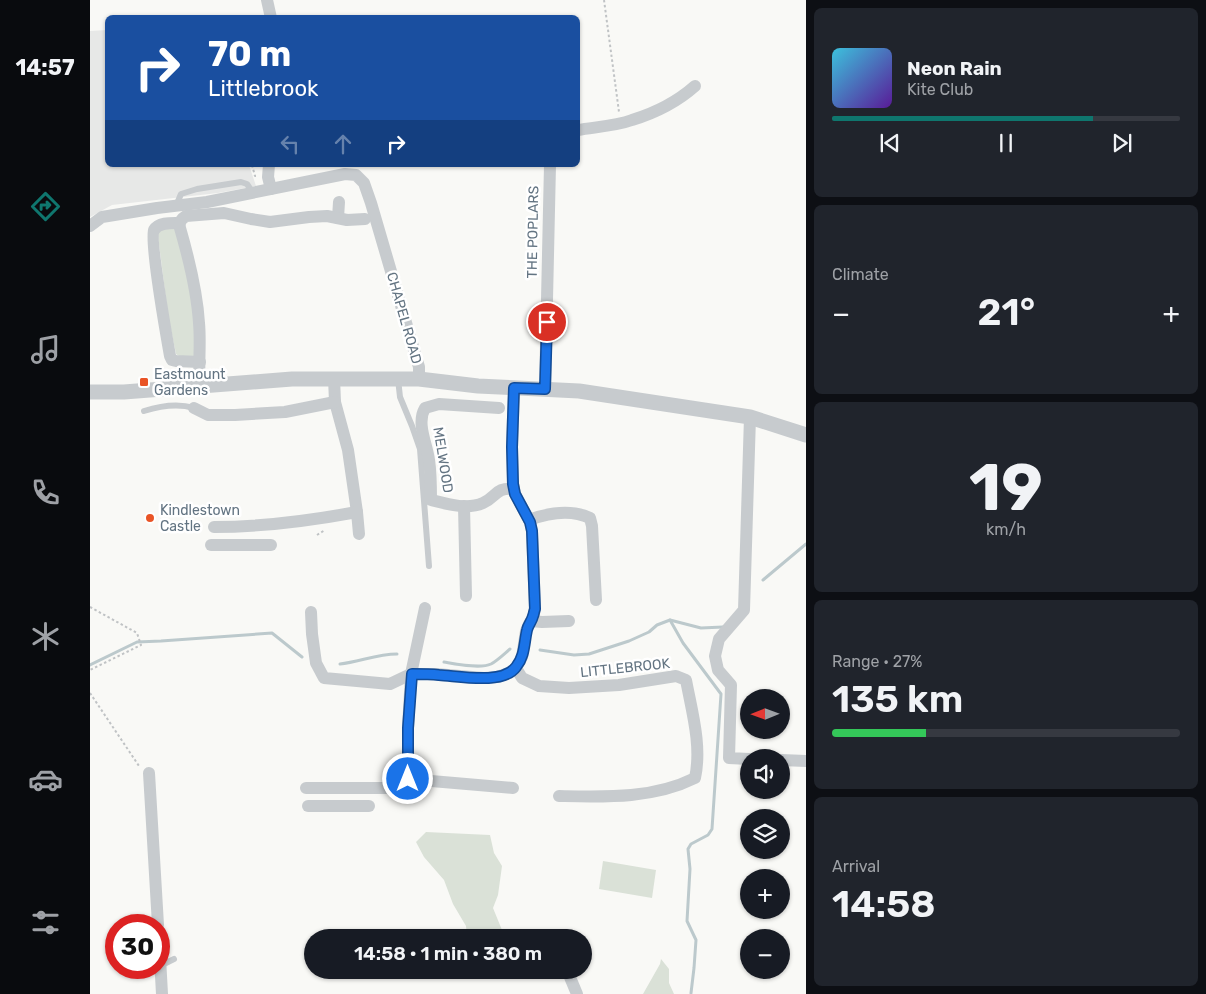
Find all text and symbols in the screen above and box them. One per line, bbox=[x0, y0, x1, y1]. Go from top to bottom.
text: 70 m bbox=[208, 33, 291, 75]
icon: right bbox=[125, 35, 190, 100]
text: 14:57 bbox=[15, 54, 75, 81]
text: Neon Rain bbox=[907, 57, 1002, 80]
text: Littlebrook bbox=[208, 75, 318, 102]
text: Kite Club bbox=[907, 80, 973, 99]
icon: previous bbox=[876, 129, 904, 157]
icon: pause bbox=[992, 129, 1020, 157]
icon: next bbox=[1108, 129, 1136, 157]
icon: left bbox=[276, 130, 304, 158]
icon: ahead bbox=[329, 130, 357, 158]
icon: right bbox=[382, 130, 410, 158]
street label: THE POPLARS bbox=[524, 185, 542, 278]
icon: directions bbox=[28, 189, 63, 224]
text: Climate bbox=[832, 265, 889, 284]
street label: CHAPEL ROAD bbox=[383, 270, 425, 366]
text: 21° bbox=[978, 289, 1035, 335]
text: − bbox=[832, 297, 850, 330]
text: + bbox=[1163, 297, 1180, 330]
pin bbox=[526, 301, 568, 343]
icon: arrive bbox=[533, 308, 561, 336]
icon: music bbox=[28, 332, 63, 367]
place label: Eastmount Gardens bbox=[154, 366, 226, 399]
marker: Eastmount Gardens bbox=[138, 376, 150, 388]
street label: MELWOOD bbox=[429, 426, 457, 494]
text: 19 bbox=[969, 449, 1043, 526]
icon: phone bbox=[28, 475, 63, 510]
place label: Kindlestown Castle bbox=[160, 502, 240, 535]
marker: Kindlestown Castle bbox=[144, 512, 156, 524]
text: km/h bbox=[986, 520, 1026, 539]
icon: climate bbox=[28, 619, 63, 654]
text: Range · 27% bbox=[832, 652, 922, 671]
street label: LITTLEBROOK bbox=[579, 655, 671, 681]
text: 135 km bbox=[832, 676, 963, 722]
north arrow bbox=[740, 689, 790, 739]
map controls bbox=[740, 689, 790, 979]
button: sound bbox=[740, 749, 790, 799]
position arrow bbox=[381, 752, 433, 804]
icon: car bbox=[28, 762, 63, 797]
button: layers bbox=[740, 809, 790, 859]
text: Arrival bbox=[832, 857, 880, 876]
button: + bbox=[740, 869, 790, 919]
text: 14:58 bbox=[832, 881, 936, 927]
icon: filters bbox=[28, 905, 63, 940]
speed limit sign: 30 bbox=[105, 914, 170, 979]
button: − bbox=[740, 929, 790, 979]
text: 14:58 · 1 min · 380 m bbox=[354, 942, 542, 965]

